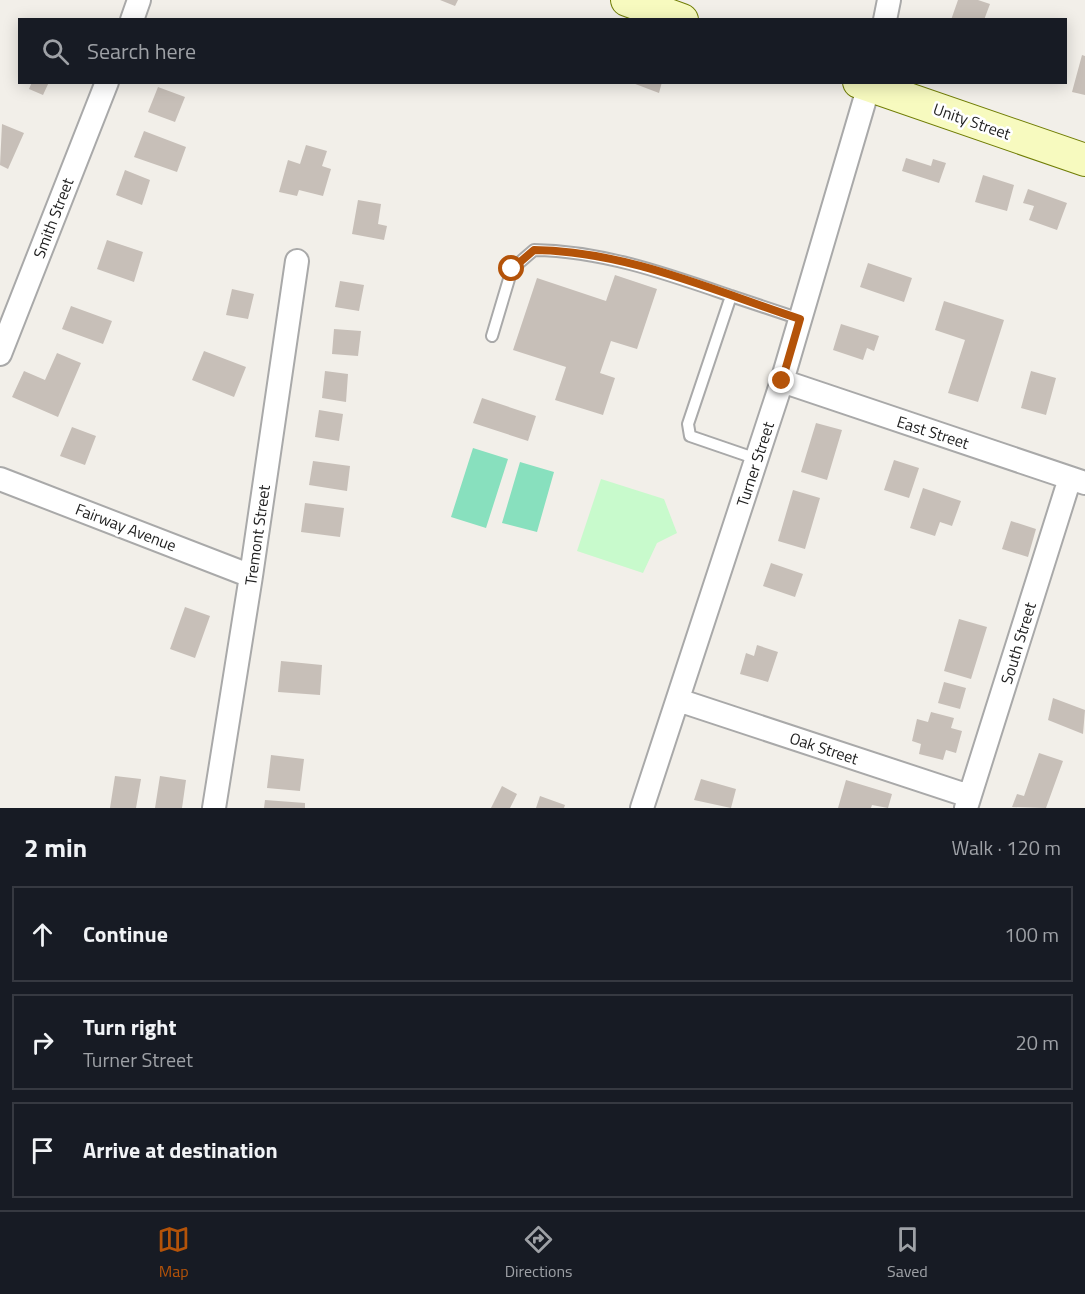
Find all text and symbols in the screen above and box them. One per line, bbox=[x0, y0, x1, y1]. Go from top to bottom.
search box bbox=[18, 18, 1067, 84]
text: Search here bbox=[87, 34, 196, 68]
icon: search bbox=[39, 35, 72, 68]
street label: Unity Street bbox=[930, 97, 1014, 146]
street label: Smith Street bbox=[27, 174, 79, 262]
route start bbox=[498, 255, 524, 281]
route end bbox=[768, 367, 794, 393]
street label: East Street bbox=[894, 409, 973, 455]
street label: Turner Street bbox=[730, 418, 780, 510]
street label: Tremont Street bbox=[238, 483, 276, 587]
street label: Fairway Avenue bbox=[72, 497, 180, 557]
street label: South Street bbox=[994, 599, 1042, 687]
street label: Oak Street bbox=[787, 726, 862, 771]
text: 2 min bbox=[24, 828, 87, 867]
text: Walk · 120 m bbox=[952, 832, 1061, 863]
text: Continue bbox=[83, 917, 168, 951]
icon: ahead bbox=[26, 918, 59, 951]
text: 100 m bbox=[1004, 919, 1059, 950]
text: Turn right bbox=[83, 1010, 177, 1044]
icon: right bbox=[26, 1026, 59, 1059]
text: 20 m bbox=[1015, 1027, 1059, 1058]
text: Turner Street bbox=[83, 1044, 193, 1075]
text: Arrive at destination bbox=[83, 1133, 278, 1167]
icon: arrive bbox=[26, 1134, 59, 1167]
tab: Map bbox=[157, 1223, 190, 1283]
tab: Directions bbox=[505, 1223, 573, 1283]
tab: Saved bbox=[887, 1223, 928, 1283]

